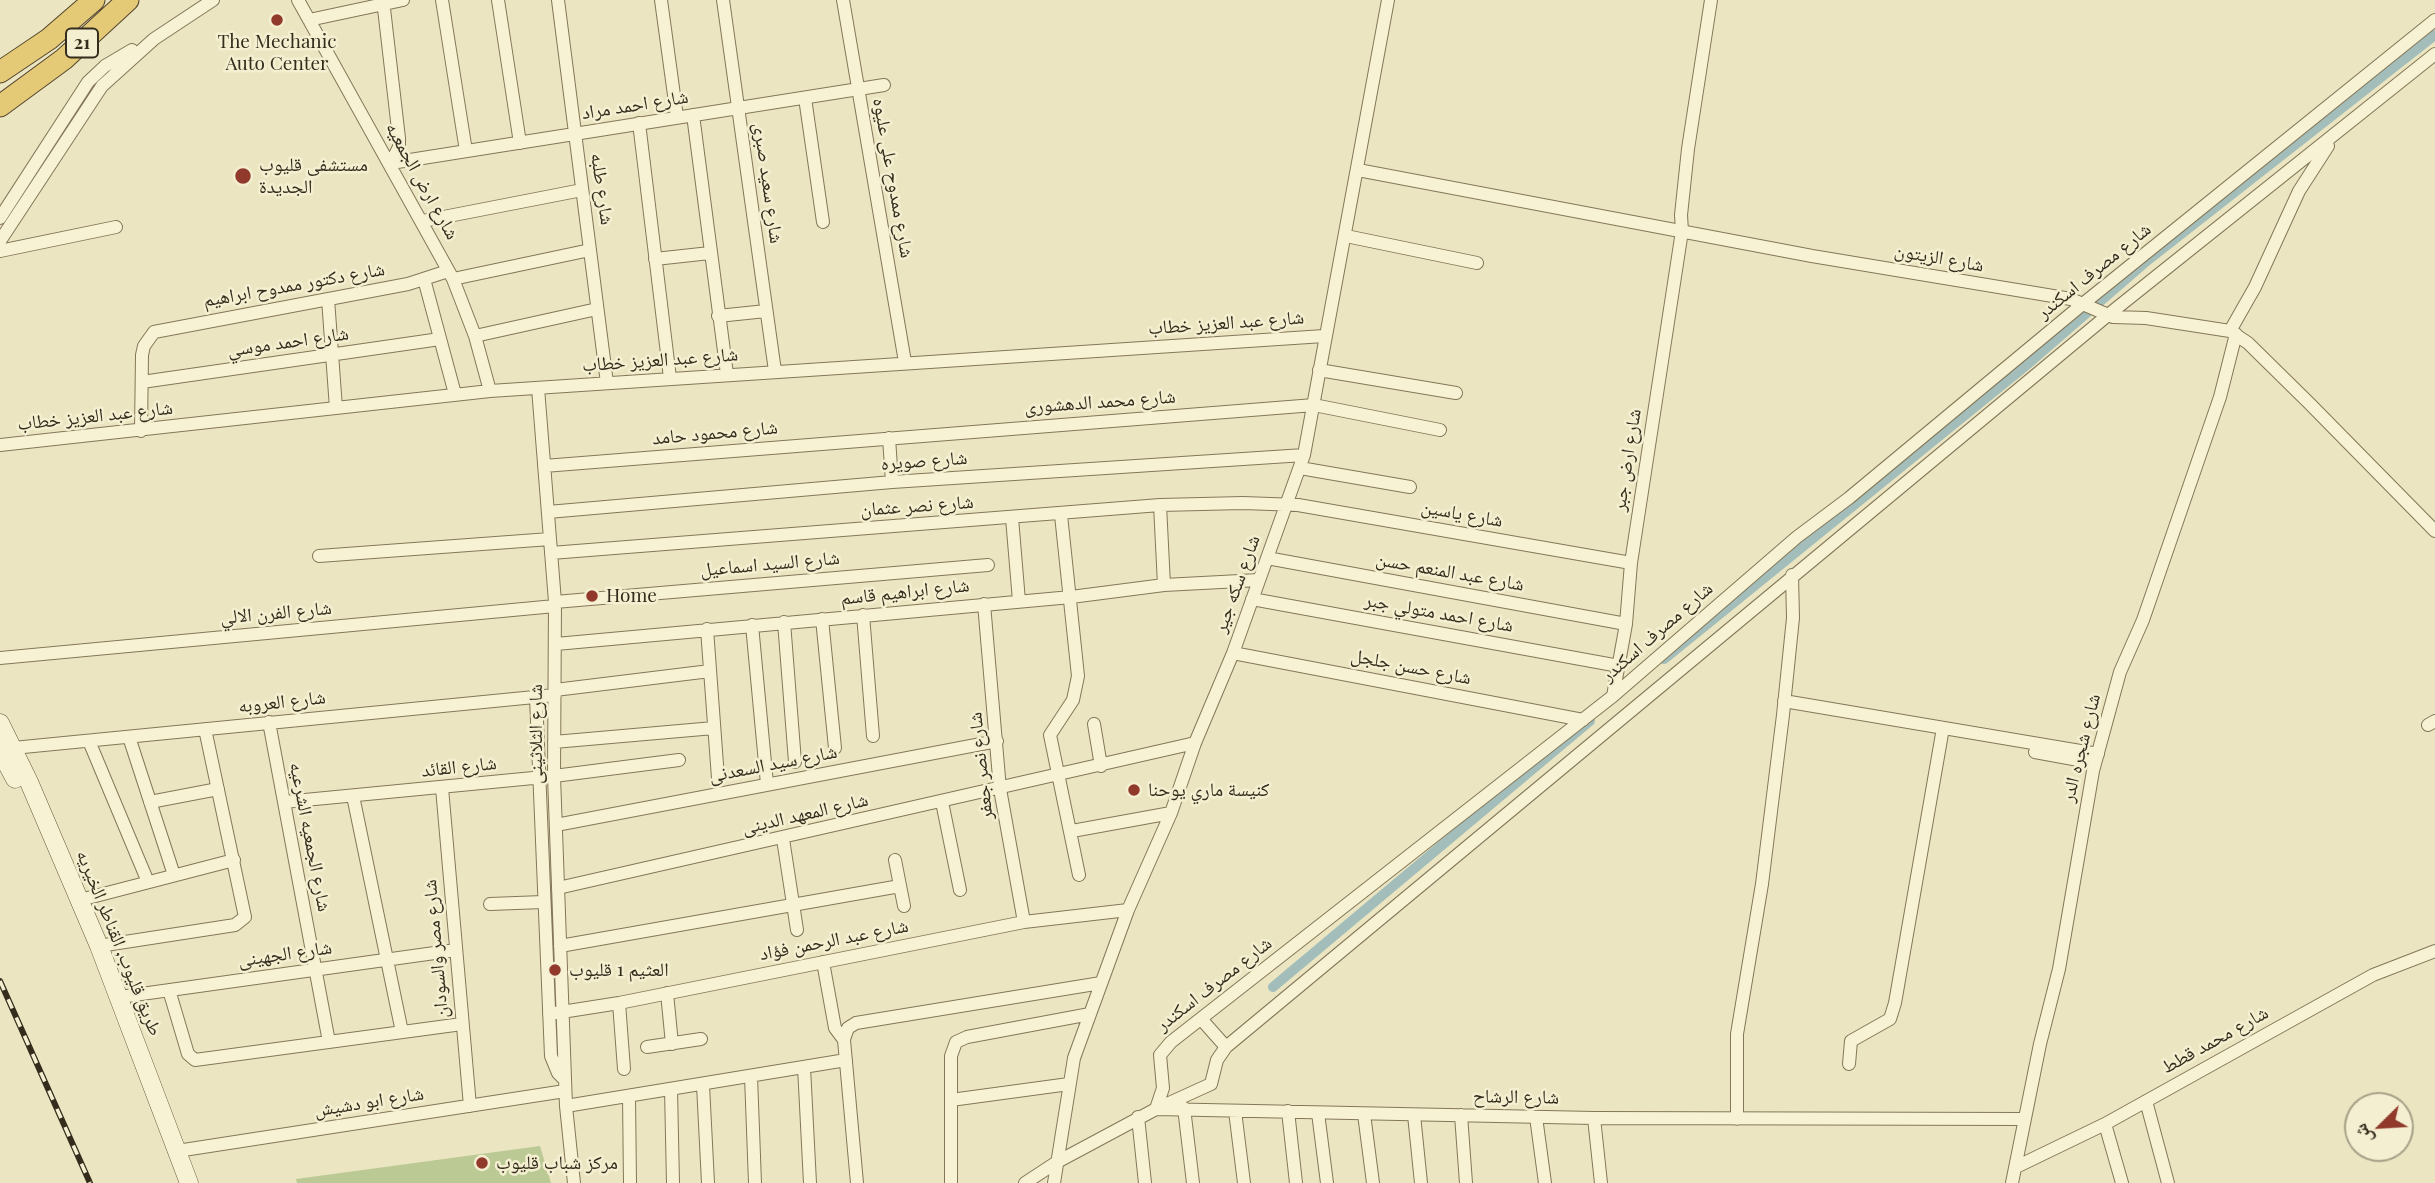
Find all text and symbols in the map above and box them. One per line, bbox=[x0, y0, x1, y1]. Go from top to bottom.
marker: The Mechanic Auto Center bbox=[269, 12, 285, 28]
road number: 21 bbox=[66, 28, 98, 58]
place label: The Mechanic Auto Center bbox=[217, 31, 337, 75]
street label: شارع احمد مراد bbox=[580, 85, 690, 125]
street label: شارع ممدوح على عليوه bbox=[868, 96, 918, 260]
street label: شارع ارض الجمعيه bbox=[380, 118, 464, 244]
street label: شارع سعيد صبرى bbox=[748, 121, 788, 245]
street label: شارع طلبه bbox=[586, 152, 618, 226]
place label: مستشفى قليوب الجديدة bbox=[259, 154, 368, 198]
marker: مستشفى قليوب الجديدة bbox=[233, 166, 253, 186]
street label: شارع مصرف اسكندر bbox=[2032, 218, 2156, 324]
street label: شارع الزيتون bbox=[1892, 239, 1986, 277]
street label: شارع دكتور ممدوح ابراهيم bbox=[201, 258, 387, 312]
street label: شارع عبد العزيز خطاب bbox=[1147, 306, 1305, 340]
street label: شارع احمد موسي bbox=[226, 322, 350, 362]
street label: شارع عبد العزيز خطاب bbox=[581, 343, 739, 377]
street label: شارع محمد الدهشورى bbox=[1024, 385, 1176, 419]
street label: شارع عبد العزيز خطاب bbox=[16, 396, 174, 436]
street label: شارع ارض جبر bbox=[1608, 407, 1646, 513]
street label: شارع محمود حامد bbox=[651, 416, 779, 450]
street label: شارع صويره bbox=[880, 447, 968, 475]
street label: شارع نصر عثمان bbox=[860, 491, 974, 521]
street label: شارع ياسين bbox=[1419, 496, 1505, 532]
street label: شارع سكه جير bbox=[1209, 532, 1265, 636]
street label: شارع السيد اسماعيل bbox=[699, 547, 841, 581]
street label: شارع عبد المنعم حسن bbox=[1374, 548, 1526, 596]
street label: شارع ابراهيم قاسم bbox=[839, 574, 971, 610]
street label: شارع مصرف اسكندر bbox=[1597, 577, 1717, 687]
place label: Home bbox=[606, 585, 657, 607]
marker: Home bbox=[584, 588, 600, 604]
street label: شارع احمد متولي جبر bbox=[1363, 589, 1515, 637]
street label: شارع الفرن الالي bbox=[219, 597, 333, 629]
street label: شارع حسن جلجل bbox=[1349, 644, 1473, 690]
street label: شارع الثلاثينى bbox=[525, 684, 547, 784]
street label: شارع العروبه bbox=[237, 686, 327, 718]
street label: شارع شجره الدر bbox=[2057, 691, 2105, 805]
street label: شارع نصر جعفر bbox=[964, 711, 998, 821]
street label: شارع سيد السعدنى bbox=[707, 740, 839, 788]
street label: شارع القائد bbox=[420, 752, 498, 782]
street label: شارع الجمعيه الشرعيه bbox=[284, 760, 336, 914]
place label: كنيسة ماري يوحنا bbox=[1148, 779, 1269, 801]
marker: كنيسة ماري يوحنا bbox=[1126, 782, 1142, 798]
street label: شارع المعهد الدينى bbox=[740, 788, 870, 840]
street label: طريق قليوب, القناطر الخيريه bbox=[71, 847, 167, 1039]
street label: شارع مصر والسودان bbox=[419, 879, 453, 1019]
street label: شارع عبد الرحمن فؤاد bbox=[758, 914, 910, 966]
street label: شارع مصرف اسكندر bbox=[1152, 932, 1276, 1036]
street label: شارع الجهينى bbox=[237, 936, 333, 972]
place label: العثيم 1 قليوب bbox=[569, 959, 669, 981]
marker: العثيم 1 قليوب bbox=[547, 962, 563, 978]
street label: شارع محمد قطط bbox=[2158, 1001, 2272, 1079]
street label: شارع ابو دشيش bbox=[313, 1082, 425, 1122]
street label: شارع الرشاح bbox=[1473, 1085, 1559, 1109]
north arrow bbox=[2344, 1092, 2414, 1162]
text: ش bbox=[2346, 1120, 2378, 1149]
place label: مركز شباب قليوب bbox=[496, 1152, 618, 1174]
marker: مركز شباب قليوب bbox=[474, 1155, 490, 1171]

